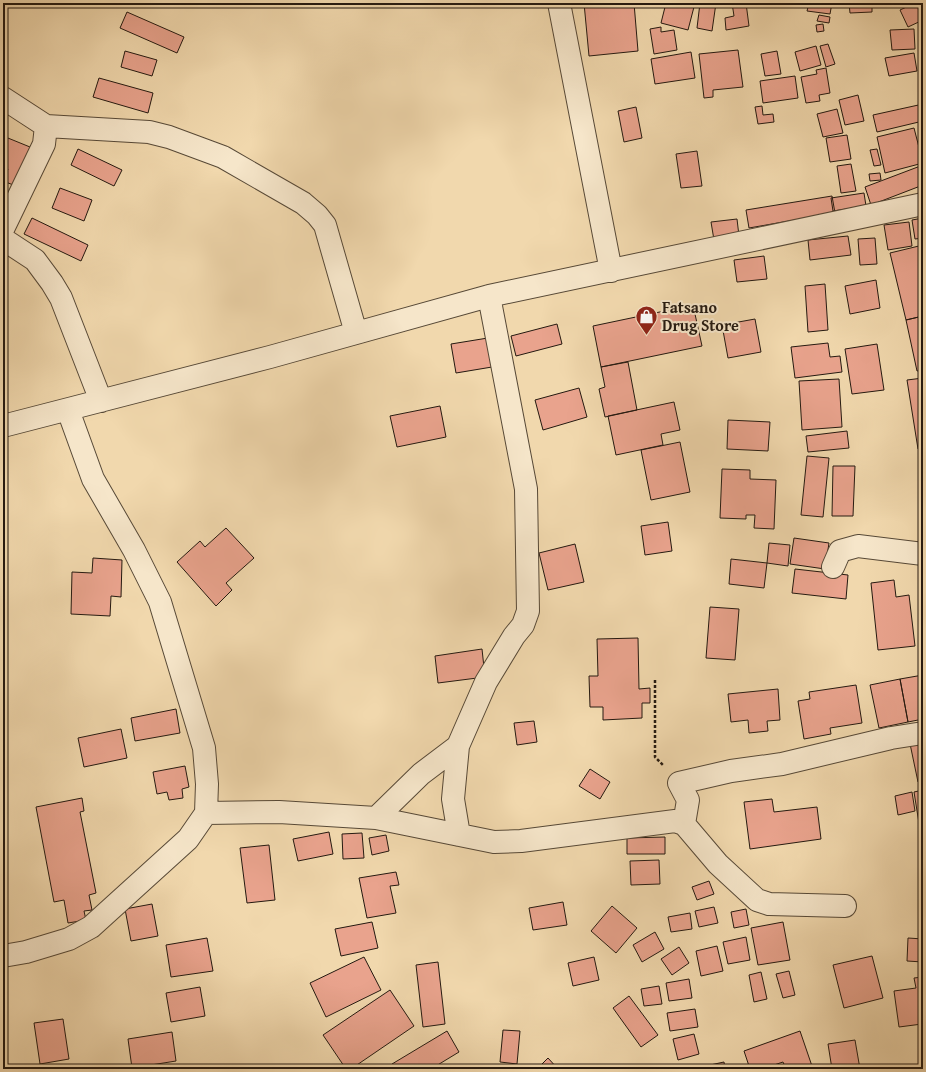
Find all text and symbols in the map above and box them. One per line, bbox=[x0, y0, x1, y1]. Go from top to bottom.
place label: Fatsano Drug Store bbox=[662, 295, 739, 337]
shop icon: Fatsano Drug Store bbox=[634, 303, 660, 336]

